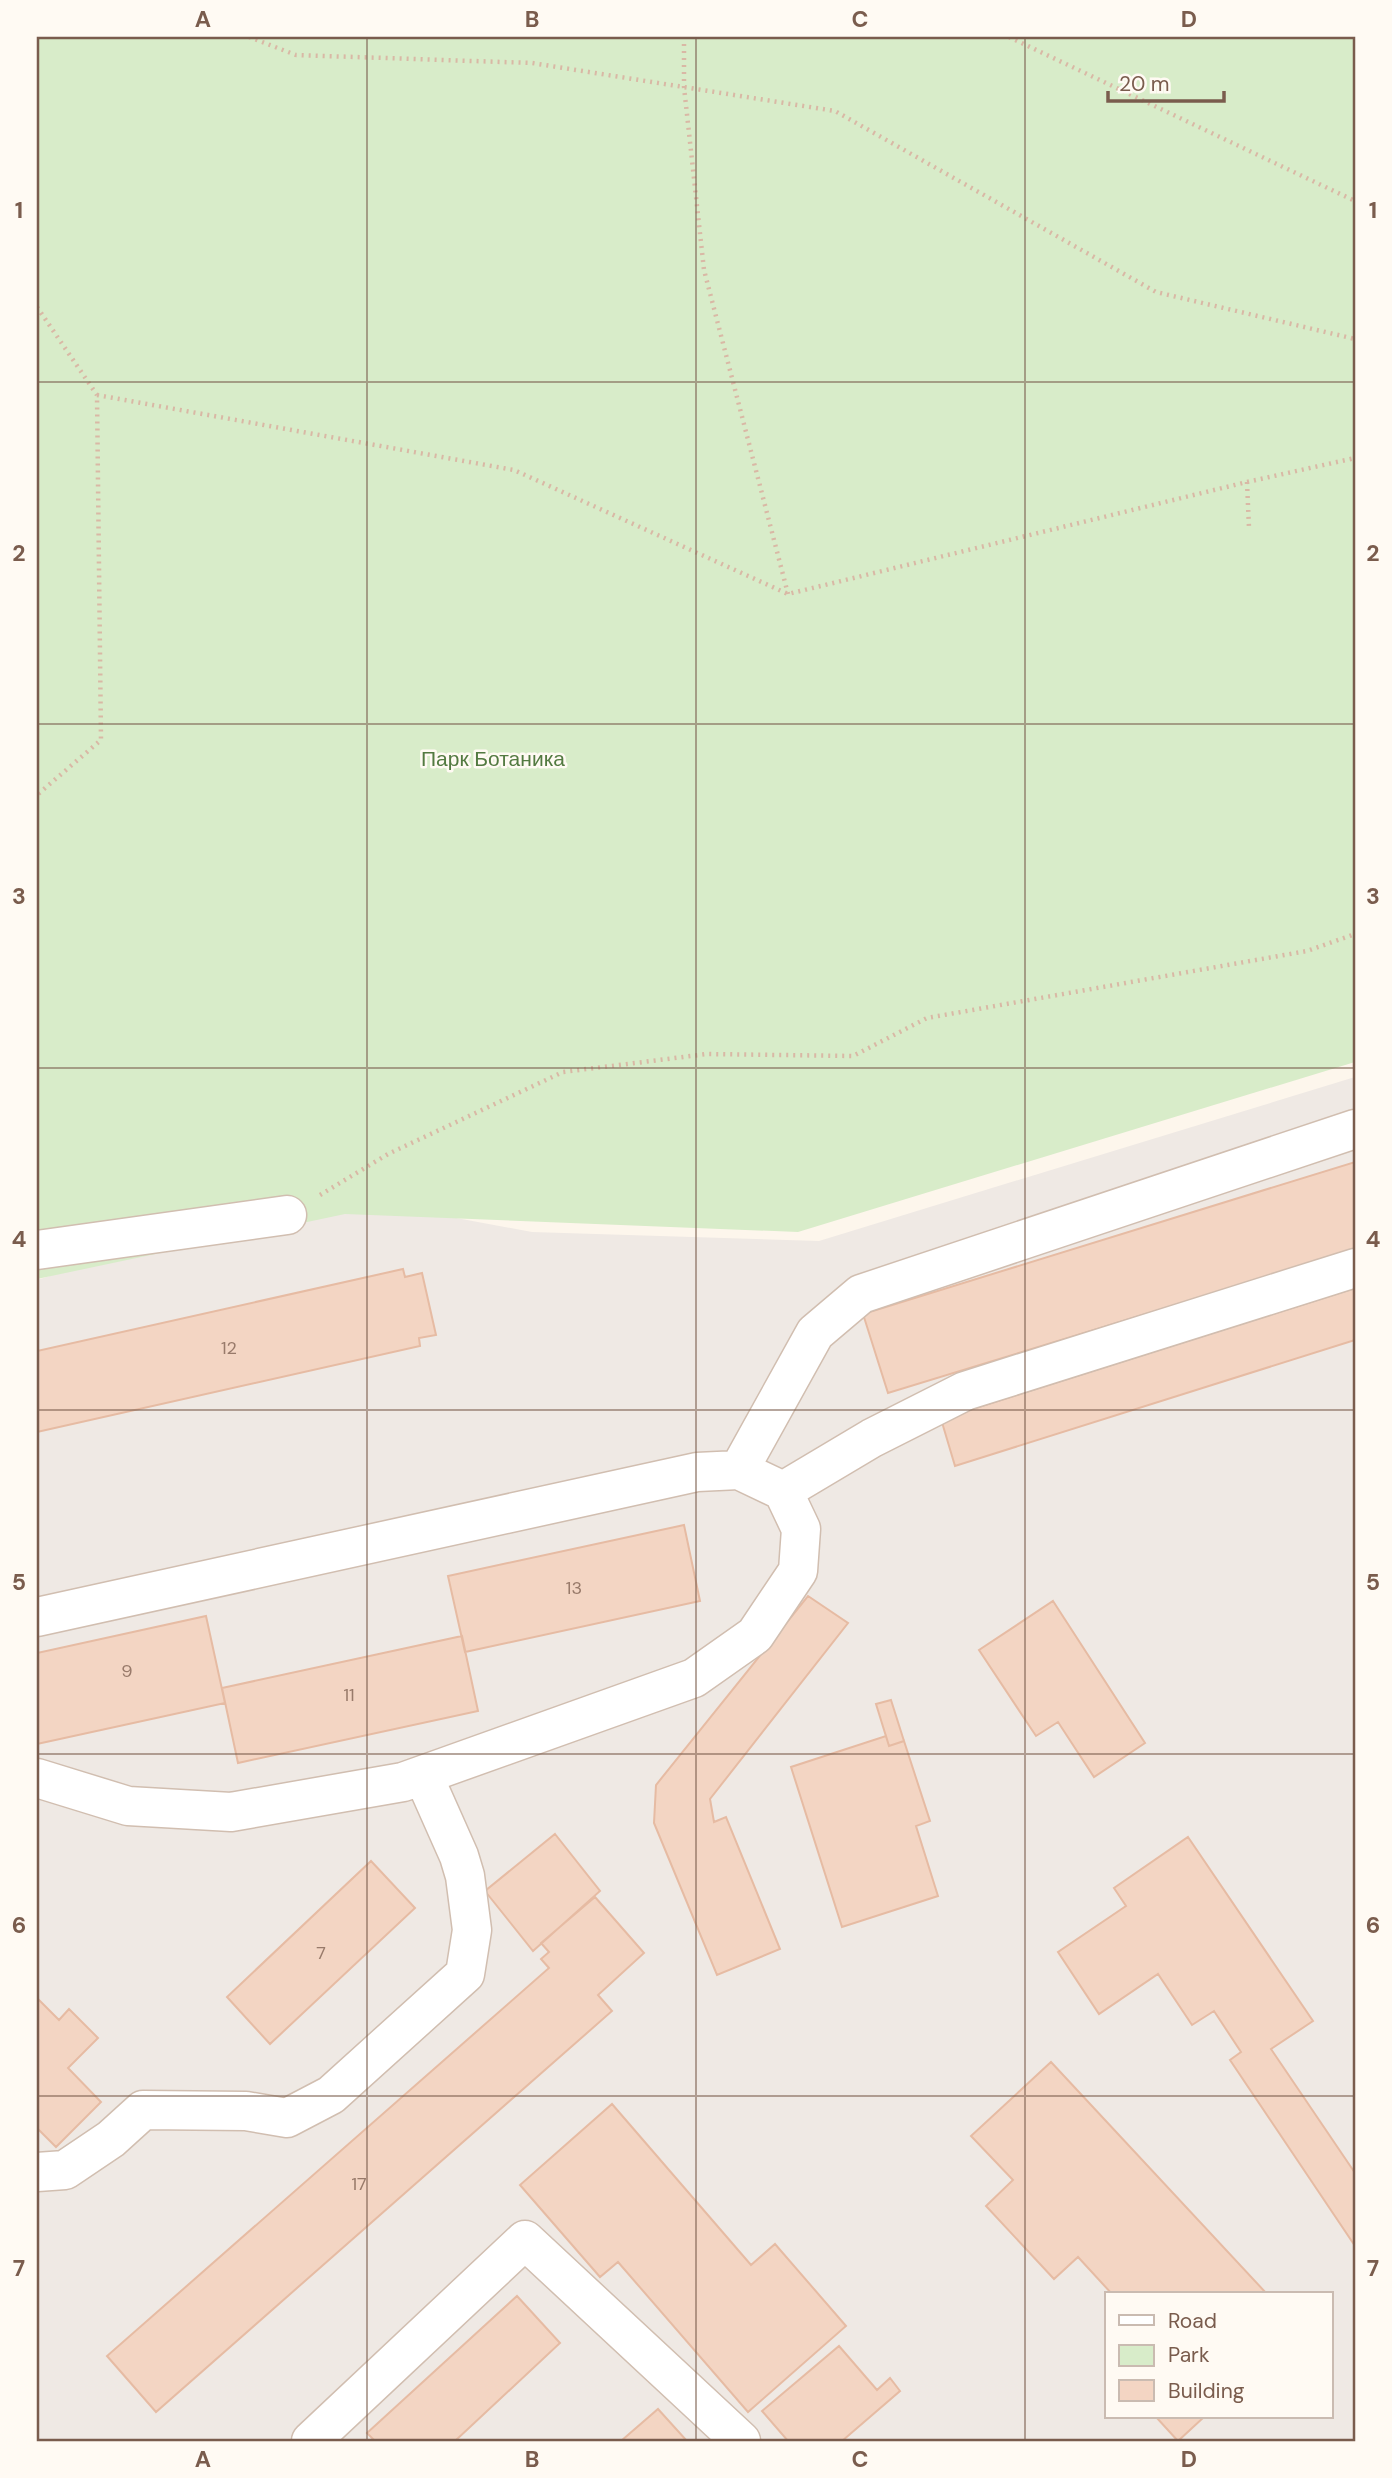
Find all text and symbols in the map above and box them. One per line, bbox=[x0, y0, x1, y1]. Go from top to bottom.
text: A bbox=[195, 4, 211, 34]
text: B bbox=[525, 4, 539, 34]
text: C bbox=[852, 4, 868, 34]
text: D bbox=[1181, 4, 1197, 34]
scale bar bbox=[1108, 60, 1224, 104]
text: 20 m bbox=[1119, 70, 1170, 98]
text: 1 bbox=[15, 195, 23, 225]
text: 1 bbox=[1369, 195, 1377, 225]
text: 2 bbox=[12, 538, 26, 568]
text: 2 bbox=[1366, 538, 1380, 568]
park label: Парк Ботаника bbox=[421, 745, 565, 773]
text: 3 bbox=[12, 881, 26, 911]
text: 3 bbox=[1366, 881, 1380, 911]
text: 4 bbox=[12, 1224, 27, 1254]
text: 4 bbox=[1366, 1224, 1381, 1254]
house number: 12 bbox=[221, 1336, 237, 1360]
text: 5 bbox=[12, 1567, 26, 1597]
text: 5 bbox=[1366, 1567, 1380, 1597]
house number: 13 bbox=[566, 1576, 582, 1600]
house number: 9 bbox=[121, 1659, 133, 1683]
house number: 11 bbox=[343, 1683, 355, 1707]
text: 6 bbox=[12, 1910, 26, 1940]
text: 6 bbox=[1366, 1910, 1380, 1940]
house number: 7 bbox=[316, 1941, 326, 1965]
house number: 17 bbox=[351, 2172, 367, 2196]
text: 7 bbox=[13, 2253, 25, 2283]
text: 7 bbox=[1367, 2253, 1379, 2283]
legend bbox=[1105, 2292, 1332, 2418]
text: Road bbox=[1168, 2307, 1217, 2335]
text: Park bbox=[1168, 2341, 1210, 2369]
text: Building bbox=[1168, 2377, 1245, 2405]
text: A bbox=[195, 2444, 211, 2474]
text: B bbox=[525, 2444, 539, 2474]
text: C bbox=[852, 2444, 868, 2474]
text: D bbox=[1181, 2444, 1197, 2474]

